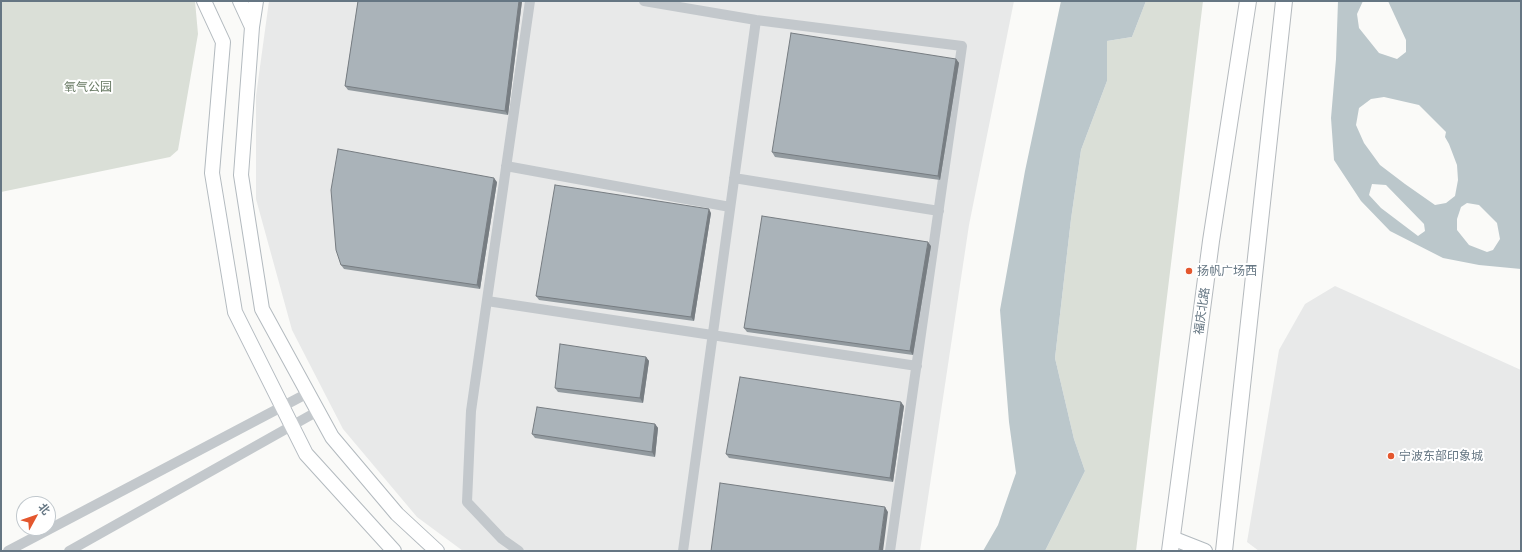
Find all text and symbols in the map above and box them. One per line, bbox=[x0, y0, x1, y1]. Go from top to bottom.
park label: 氧气公园 bbox=[64, 80, 112, 94]
place label: 扬帆广场西 bbox=[1197, 264, 1257, 278]
marker: 扬帆广场西 bbox=[1184, 266, 1194, 276]
street label: 福庆北路 bbox=[1192, 286, 1212, 336]
place label: 宁波东部印象城 bbox=[1399, 449, 1483, 463]
marker: 宁波东部印象城 bbox=[1386, 451, 1396, 461]
north arrow bbox=[16, 496, 56, 536]
text: 北 bbox=[36, 501, 53, 517]

